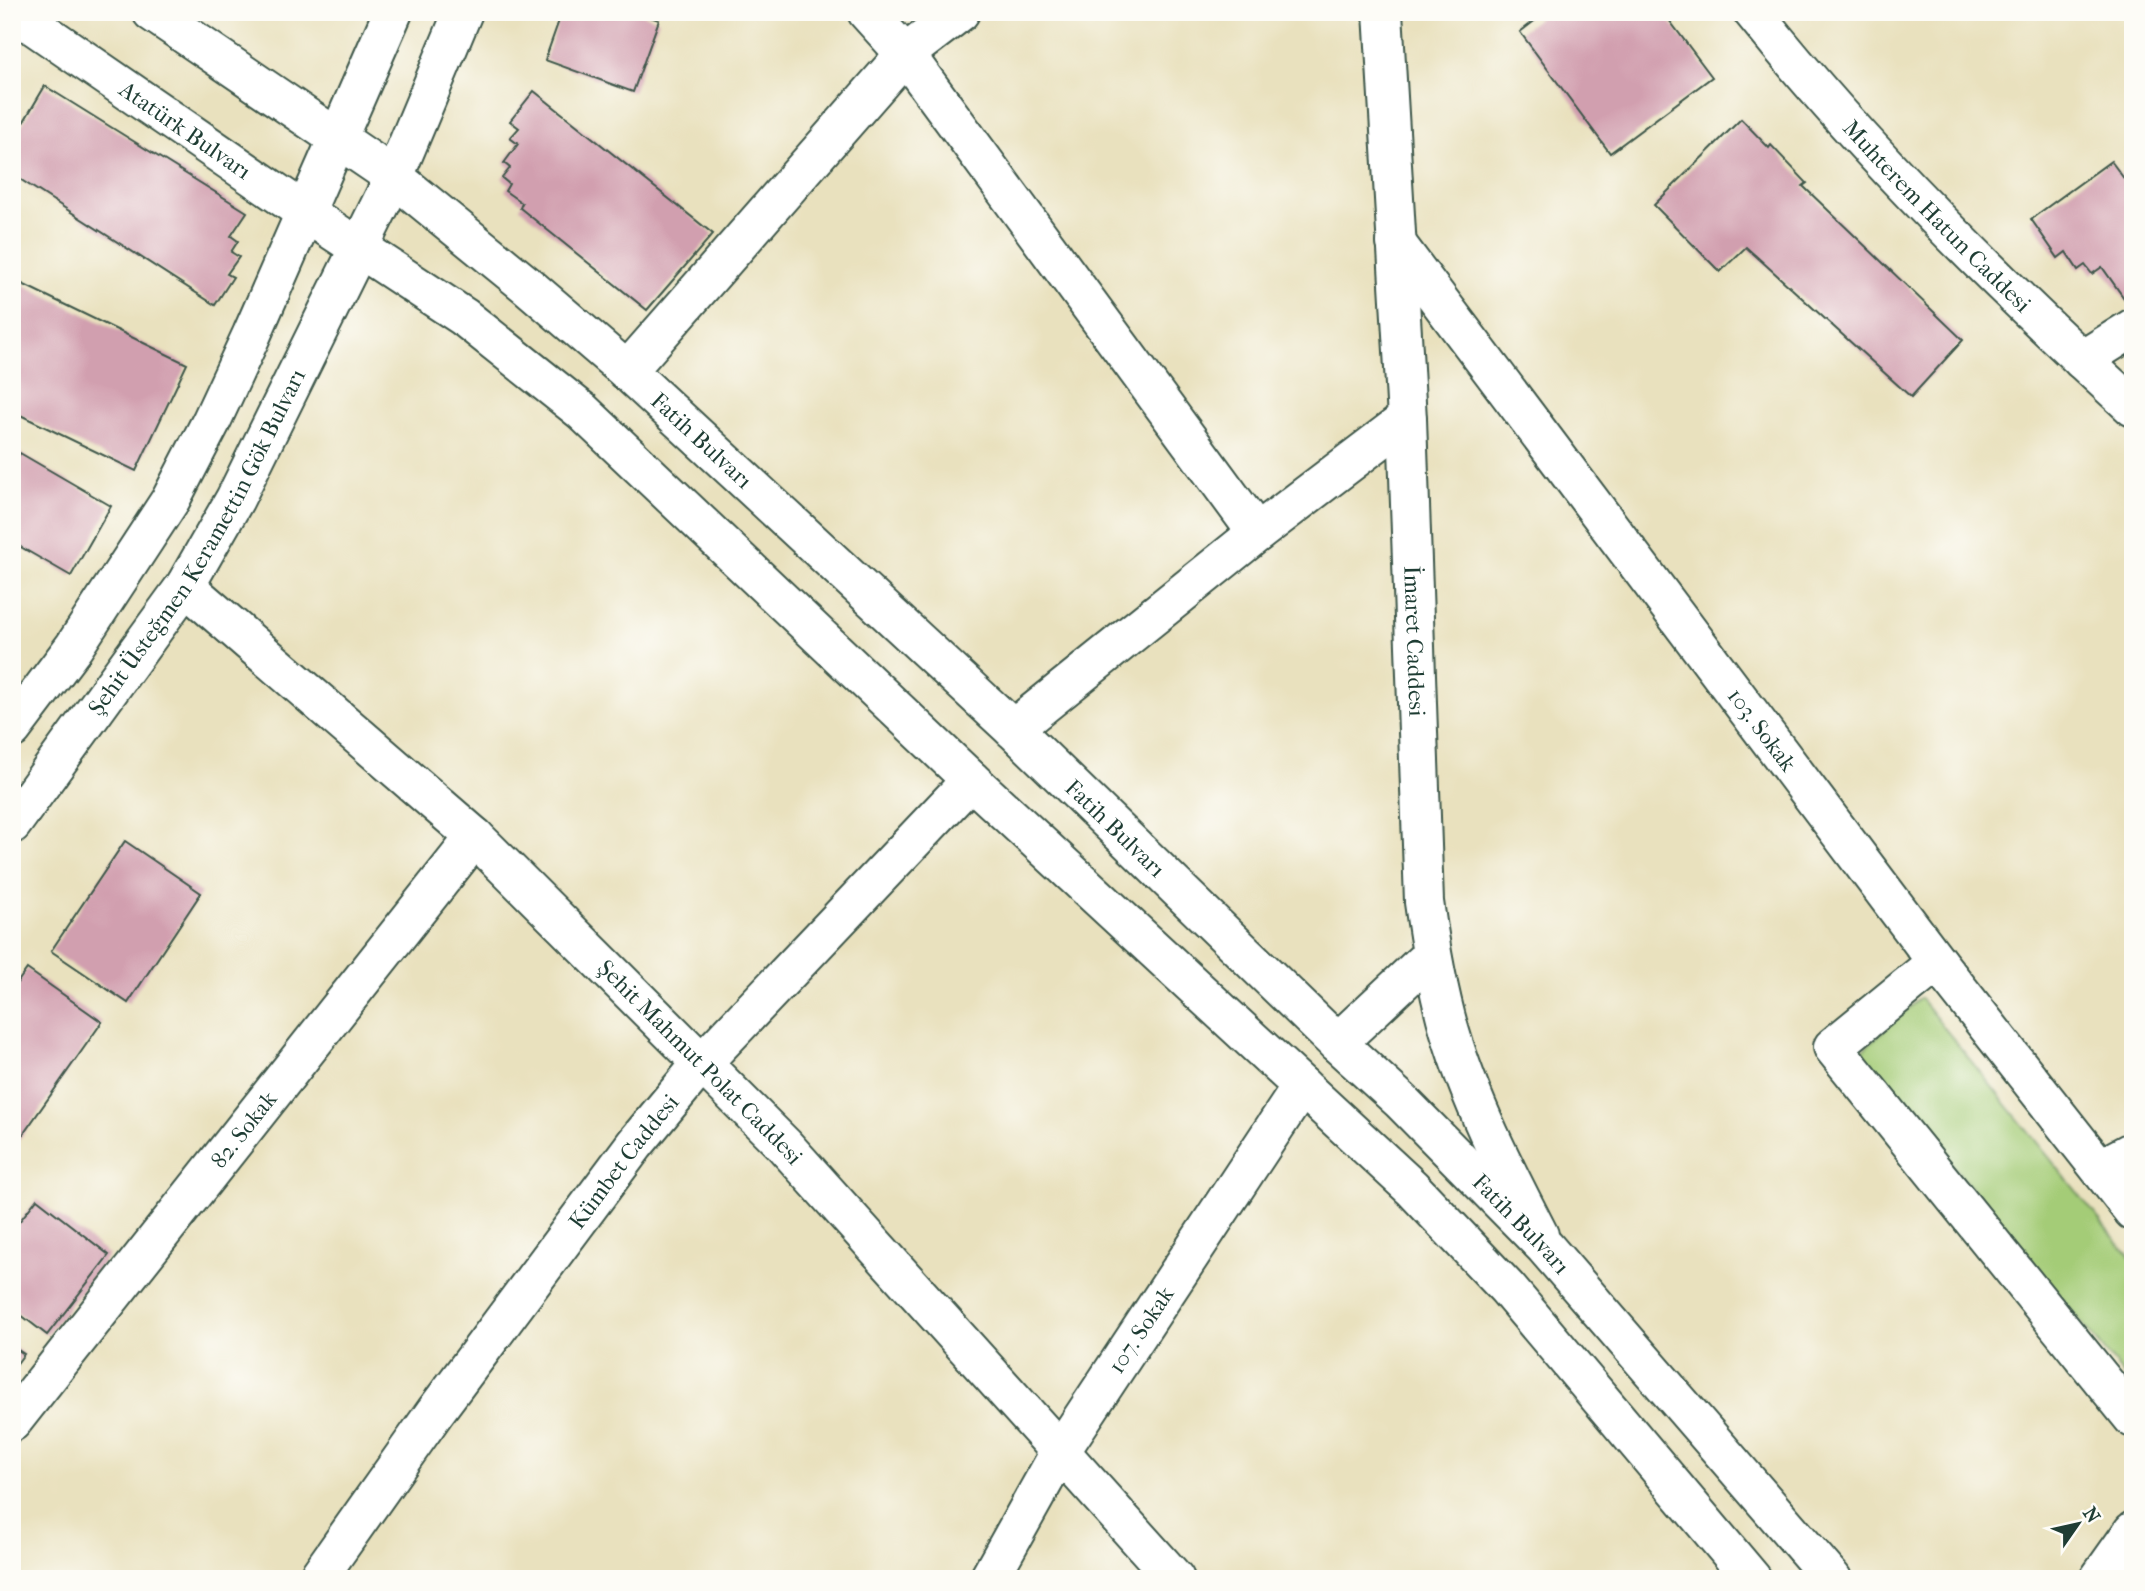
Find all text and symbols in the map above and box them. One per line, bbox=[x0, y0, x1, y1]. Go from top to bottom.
street label: Atatürk Bulvarı bbox=[114, 75, 257, 185]
street label: Muhterem Hatun Caddesi bbox=[1838, 114, 2037, 318]
street label: Şehit Üsteğmen Keramettin Gök Bulvarı bbox=[82, 364, 311, 720]
street label: Fatih Bulvarı bbox=[645, 387, 758, 494]
street label: İmaret Caddesi bbox=[1399, 565, 1431, 717]
street label: 103. Sokak bbox=[1722, 683, 1803, 778]
street label: Fatih Bulvarı bbox=[1060, 774, 1171, 883]
street label: Şehit Mahmut Polat Caddesi bbox=[592, 954, 808, 1170]
street label: 82. Sokak bbox=[205, 1085, 283, 1173]
street label: Kümbet Caddesi bbox=[563, 1089, 684, 1234]
street label: Fatih Bulvarı bbox=[1467, 1168, 1576, 1279]
street label: 107. Sokak bbox=[1102, 1280, 1180, 1378]
north arrow bbox=[2044, 1490, 2114, 1560]
text: N bbox=[2078, 1503, 2105, 1528]

